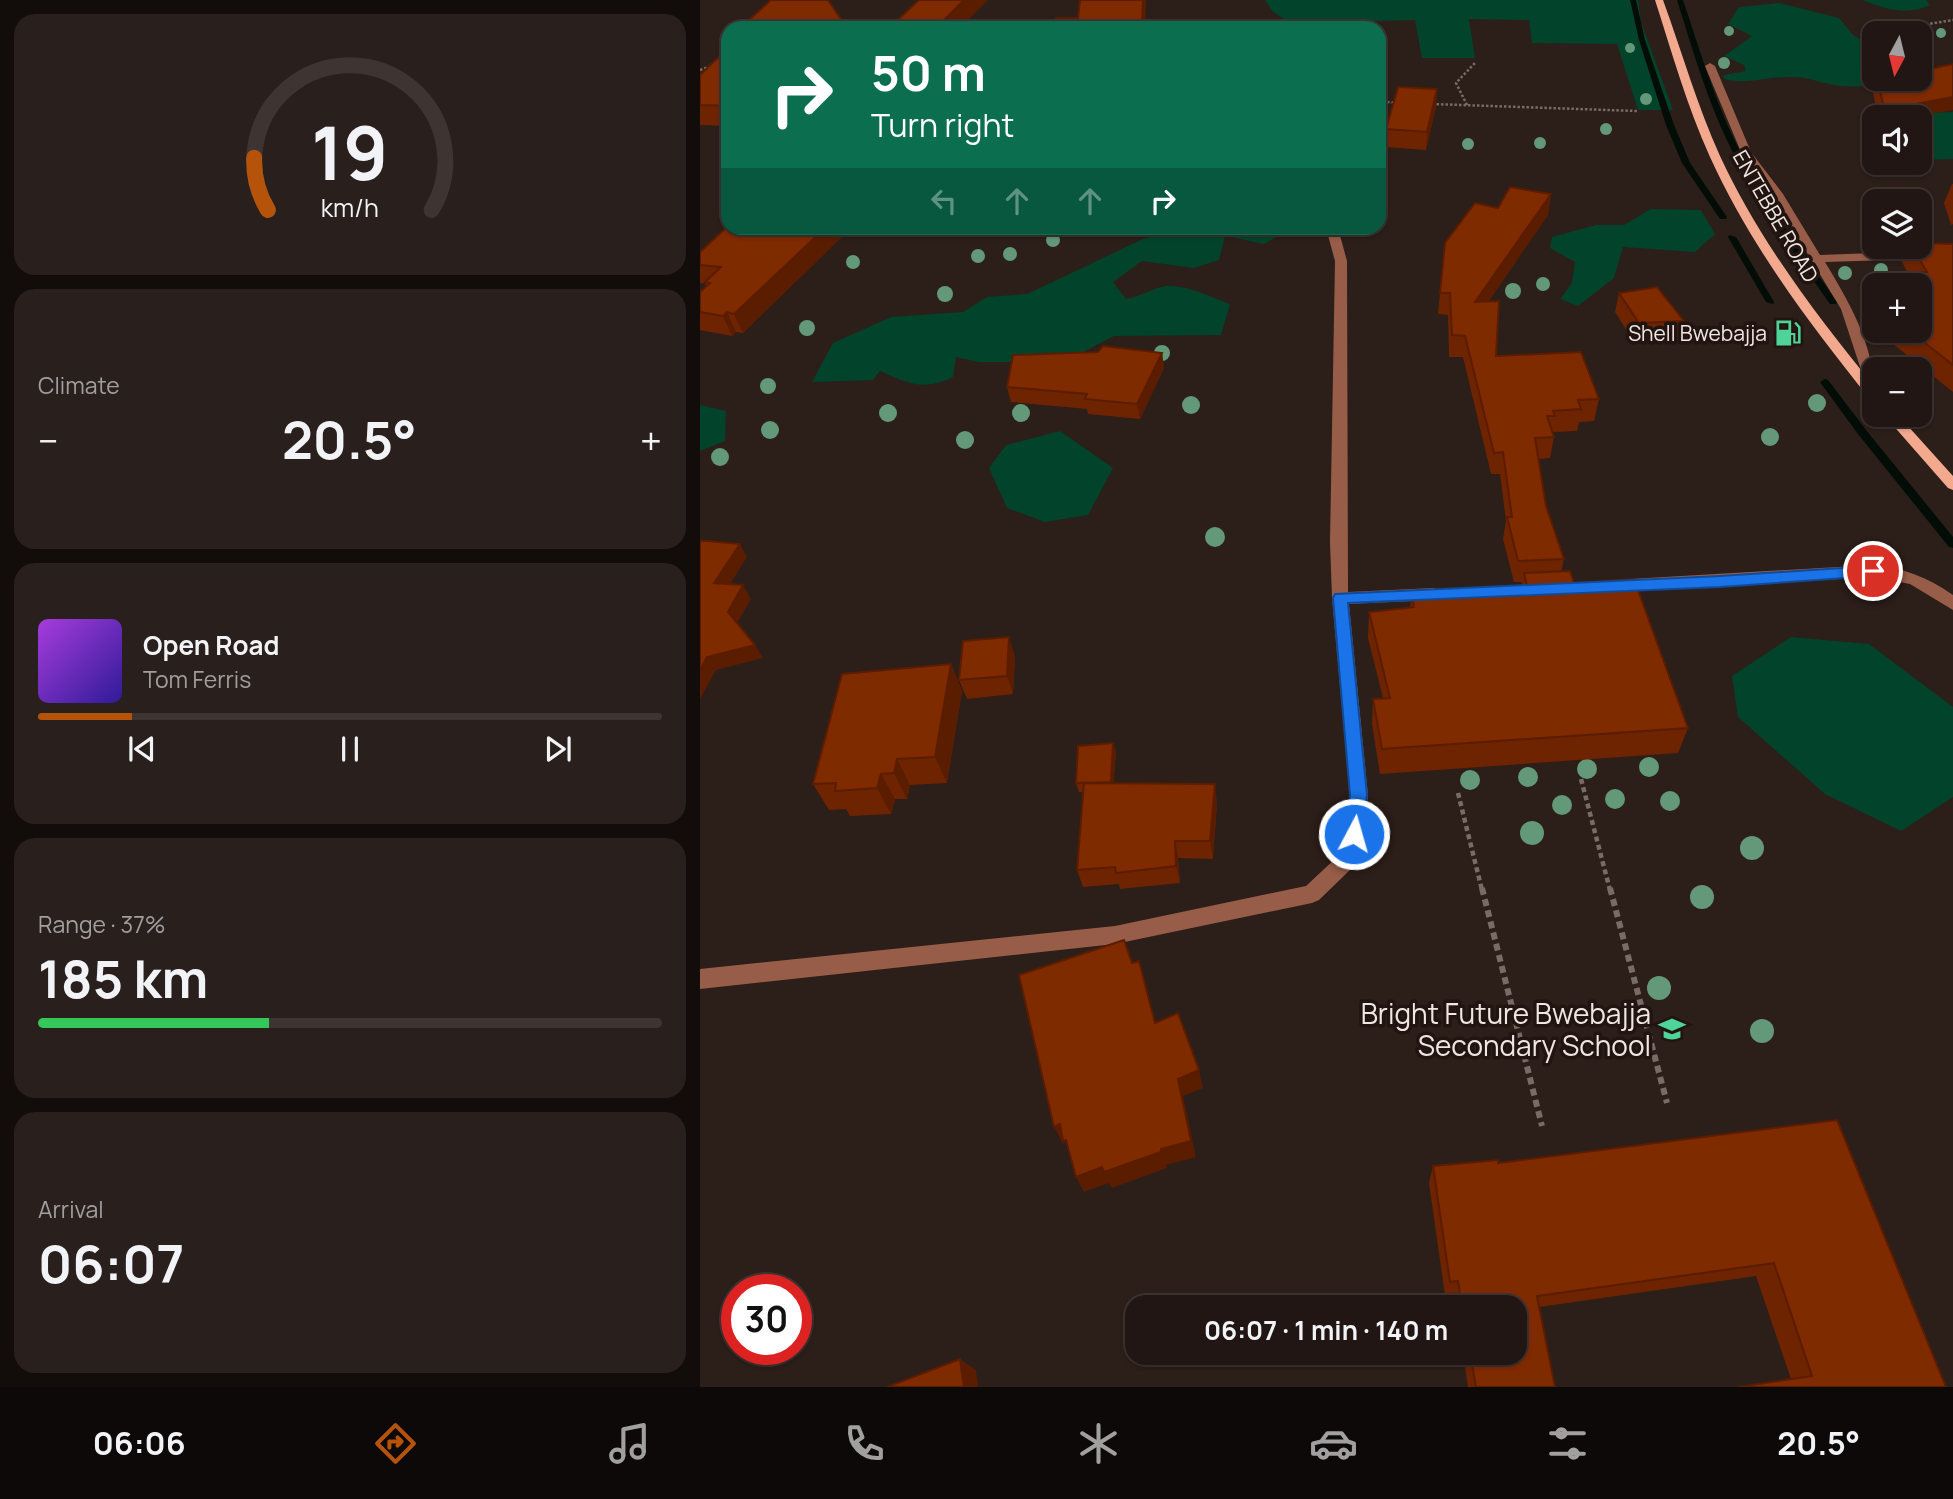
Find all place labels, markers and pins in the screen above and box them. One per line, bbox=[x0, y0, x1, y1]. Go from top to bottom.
fuel station icon: Shell Bwebajja bbox=[1773, 318, 1803, 348]
place label: Shell Bwebajja bbox=[1628, 319, 1767, 347]
pin bbox=[1843, 541, 1903, 601]
place label: Bright Future Bwebajja Secondary School bbox=[1361, 994, 1651, 1064]
school or university icon: Bright Future Bwebajja Secondary School bbox=[1657, 1014, 1687, 1044]

